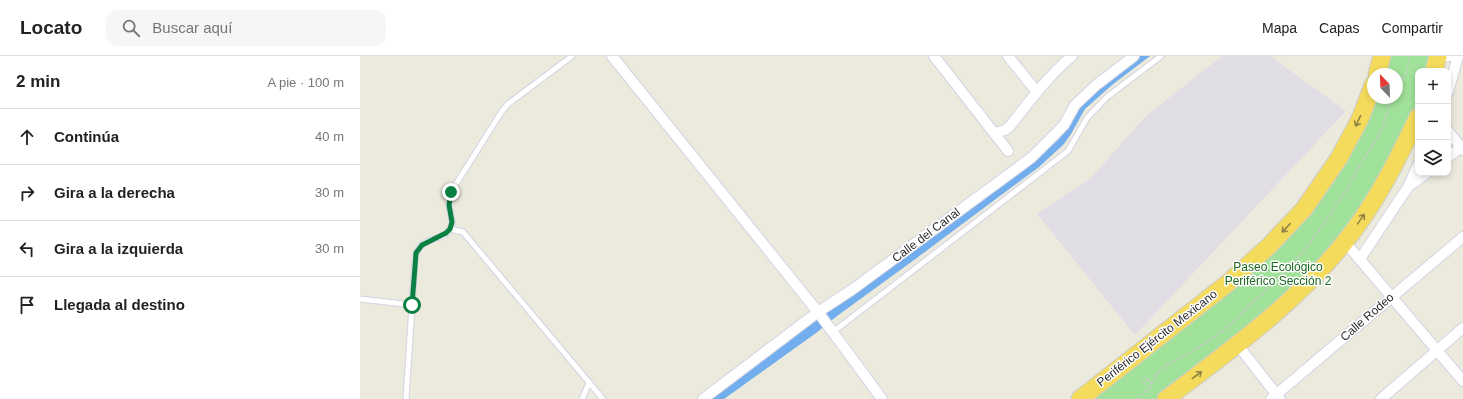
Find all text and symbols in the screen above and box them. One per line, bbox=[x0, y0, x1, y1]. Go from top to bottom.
search box bbox=[106, 10, 386, 46]
text: Locato bbox=[20, 17, 82, 38]
icon: search bbox=[120, 17, 142, 39]
text: Buscar aquí bbox=[152, 19, 232, 36]
text: Mapa bbox=[1262, 20, 1297, 36]
text: Capas bbox=[1319, 20, 1360, 36]
text: Compartir bbox=[1382, 20, 1443, 36]
north arrow bbox=[1367, 68, 1403, 104]
map controls bbox=[1415, 68, 1451, 176]
button: + bbox=[1415, 68, 1451, 104]
text: 2 min bbox=[16, 72, 60, 91]
text: A pie · 100 m bbox=[267, 75, 344, 90]
button: − bbox=[1415, 104, 1451, 140]
one-way arrow bbox=[1354, 115, 1361, 127]
icon: ahead bbox=[16, 126, 38, 148]
text: Continúa bbox=[54, 128, 119, 145]
text: 40 m bbox=[315, 129, 344, 144]
button: layers bbox=[1415, 140, 1451, 176]
icon: right bbox=[16, 182, 38, 204]
route end bbox=[442, 183, 460, 201]
text: Gira a la derecha bbox=[54, 184, 175, 201]
text: 30 m bbox=[315, 185, 344, 200]
street label: Calle del Canal bbox=[889, 205, 963, 265]
one-way arrow bbox=[1357, 214, 1365, 225]
one-way arrow bbox=[1281, 223, 1291, 233]
icon: left bbox=[16, 238, 38, 260]
text: Gira a la izquierda bbox=[54, 240, 183, 257]
text: 30 m bbox=[315, 241, 344, 256]
park label: Paseo Ecológico Periférico Sección 2 bbox=[1225, 260, 1332, 288]
street label: Periférico Ejército Mexicano bbox=[1094, 287, 1220, 389]
street label: Calle Rodeo bbox=[1337, 290, 1397, 344]
icon: arrive bbox=[16, 294, 38, 316]
text: Llegada al destino bbox=[54, 296, 185, 313]
route start bbox=[403, 296, 421, 314]
one-way arrow bbox=[1192, 371, 1203, 380]

